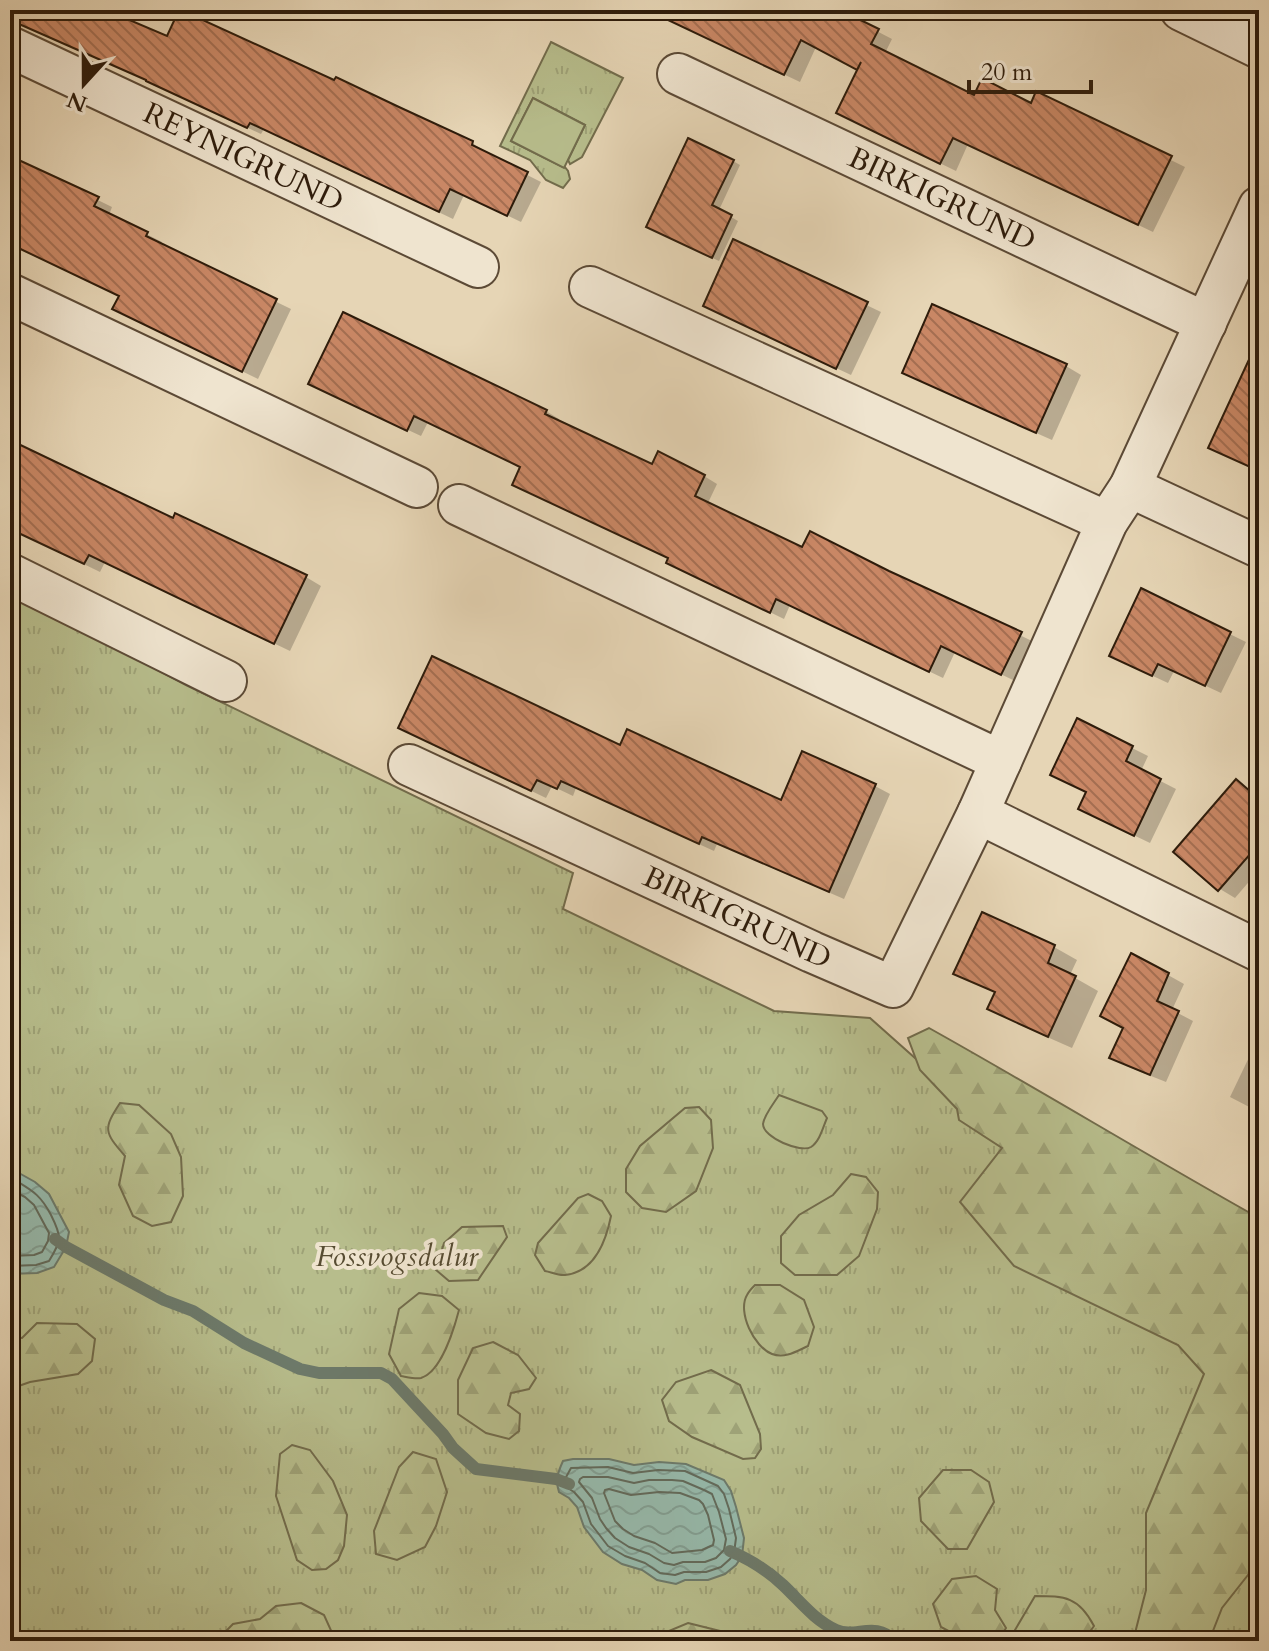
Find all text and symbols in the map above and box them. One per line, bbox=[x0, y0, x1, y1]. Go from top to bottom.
north arrow bbox=[44, 44, 124, 124]
scale bar bbox=[969, 44, 1091, 94]
text: 20 m bbox=[981, 56, 1033, 89]
text: N bbox=[63, 84, 91, 119]
street label: REYNIGRUND bbox=[137, 93, 350, 222]
street label: BIRKIGRUND bbox=[841, 137, 1042, 261]
street label: BIRKIGRUND bbox=[636, 856, 838, 979]
park label: Fossvogsdalur bbox=[316, 1236, 479, 1277]

